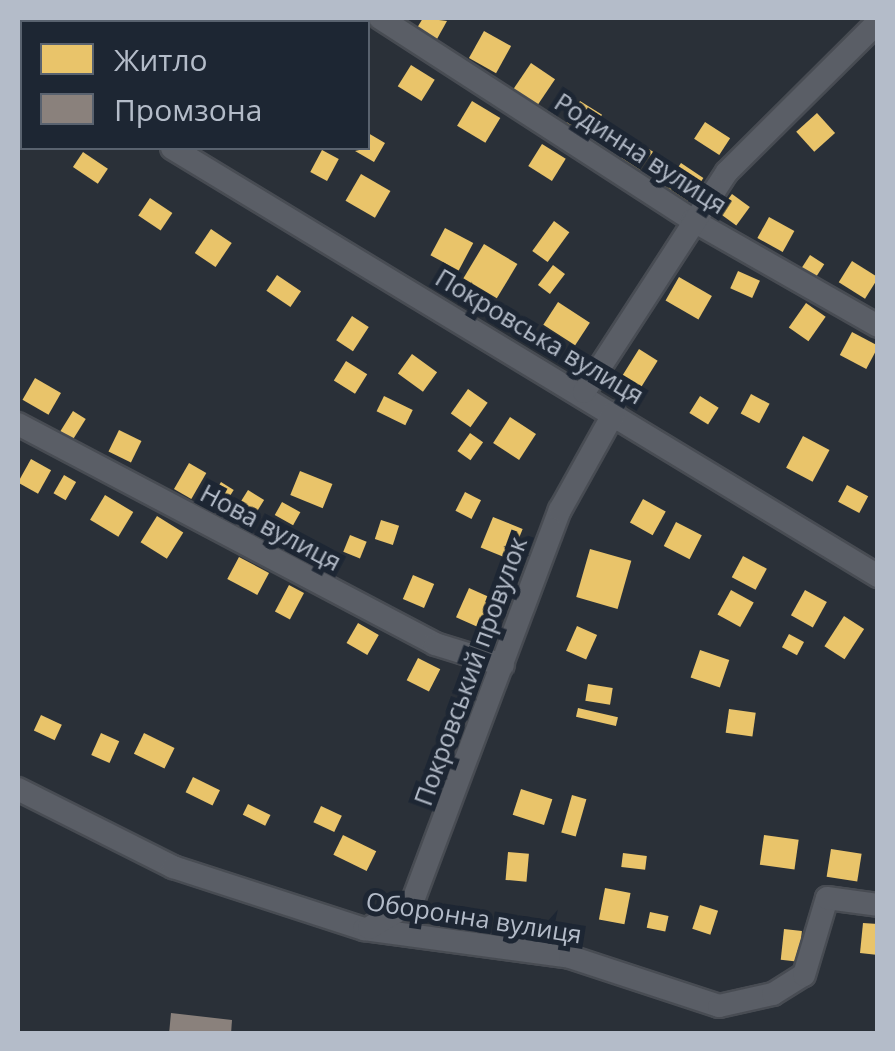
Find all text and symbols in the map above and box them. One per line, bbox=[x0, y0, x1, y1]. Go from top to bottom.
legend bbox=[20, 20, 370, 150]
text: Житло bbox=[114, 39, 208, 80]
street label: Родинна вулиця bbox=[549, 86, 733, 220]
text: Промзона bbox=[114, 89, 262, 130]
street label: Покровська вулиця bbox=[431, 262, 649, 410]
street label: Нова вулиця bbox=[196, 477, 346, 577]
street label: Покровський провулок bbox=[407, 533, 533, 809]
street label: Оборонна вулиця bbox=[364, 885, 584, 949]

